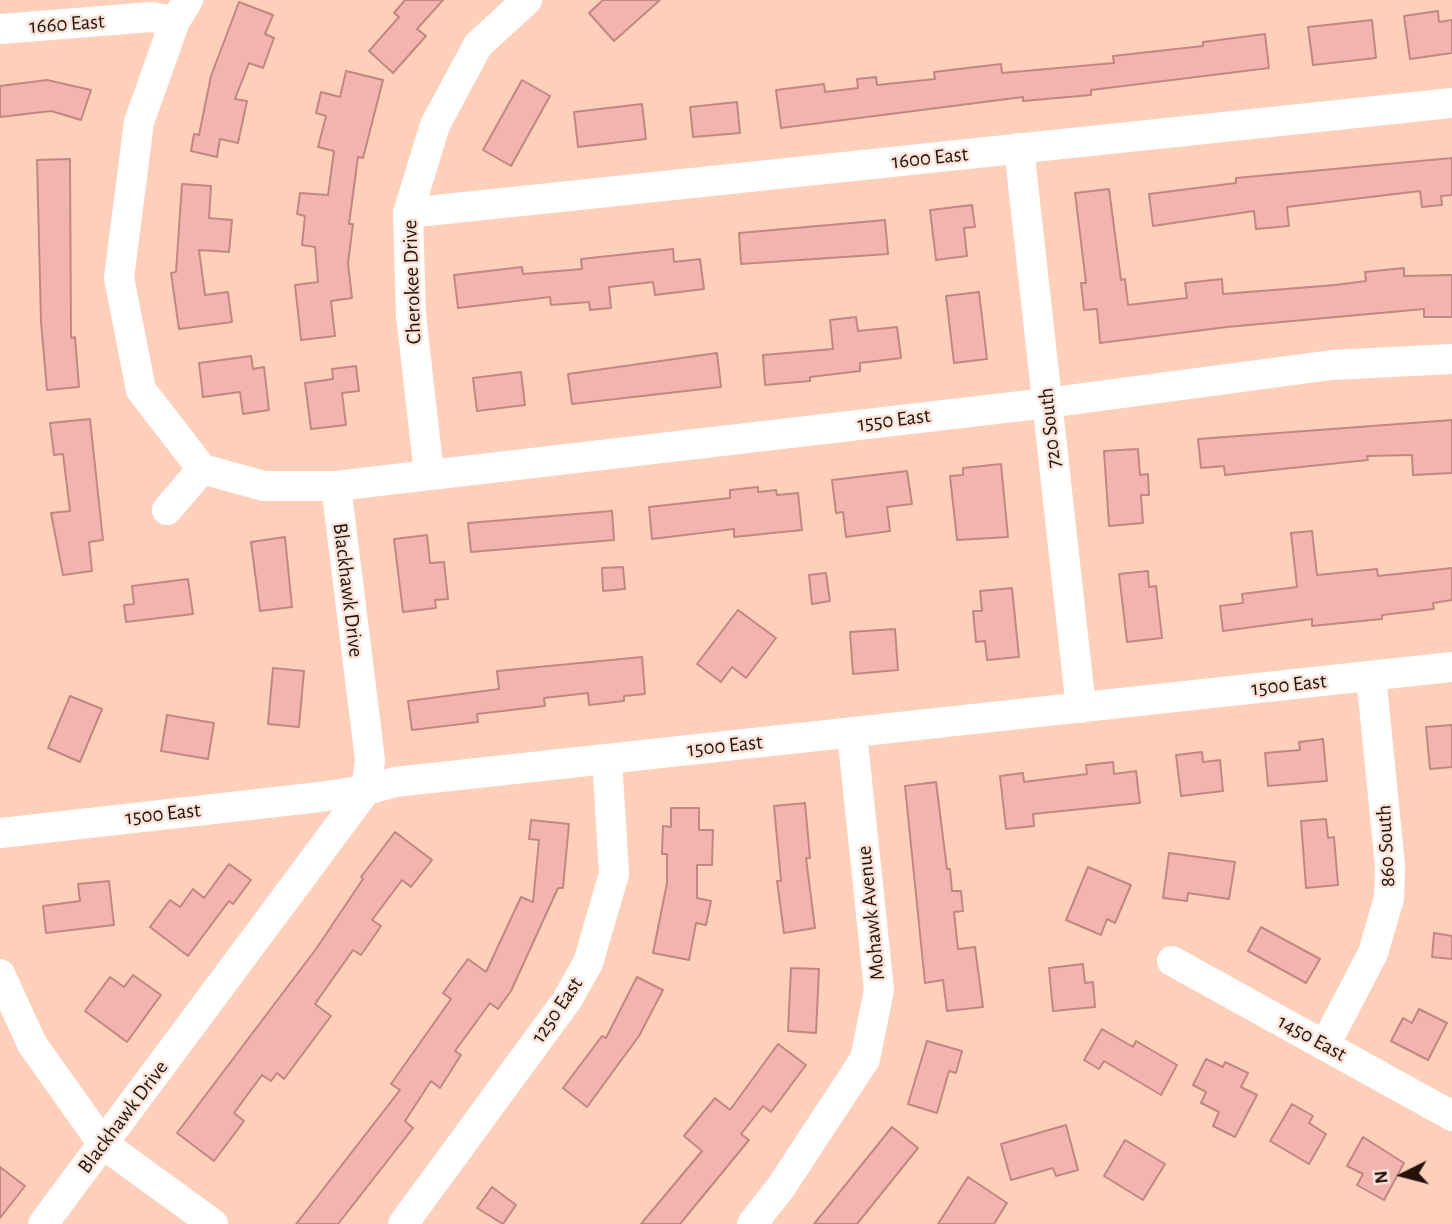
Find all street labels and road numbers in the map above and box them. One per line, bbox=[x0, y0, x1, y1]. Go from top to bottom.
street label: 1660 East bbox=[29, 9, 105, 39]
street label: 1600 East bbox=[891, 141, 969, 175]
street label: Cherokee Drive bbox=[397, 219, 427, 345]
street label: 720 South bbox=[1033, 386, 1067, 470]
street label: 1550 East bbox=[856, 403, 932, 437]
street label: Blackhawk Drive bbox=[327, 521, 369, 659]
street label: 1500 East bbox=[1250, 669, 1328, 701]
street label: 1500 East bbox=[686, 730, 764, 762]
street label: 1500 East bbox=[124, 798, 202, 830]
street label: 860 South bbox=[1371, 804, 1401, 888]
street label: Mohawk Avenue bbox=[851, 844, 891, 982]
street label: 1250 East bbox=[526, 972, 588, 1048]
street label: 1450 East bbox=[1273, 1009, 1351, 1067]
street label: Blackhawk Drive bbox=[72, 1055, 174, 1179]

